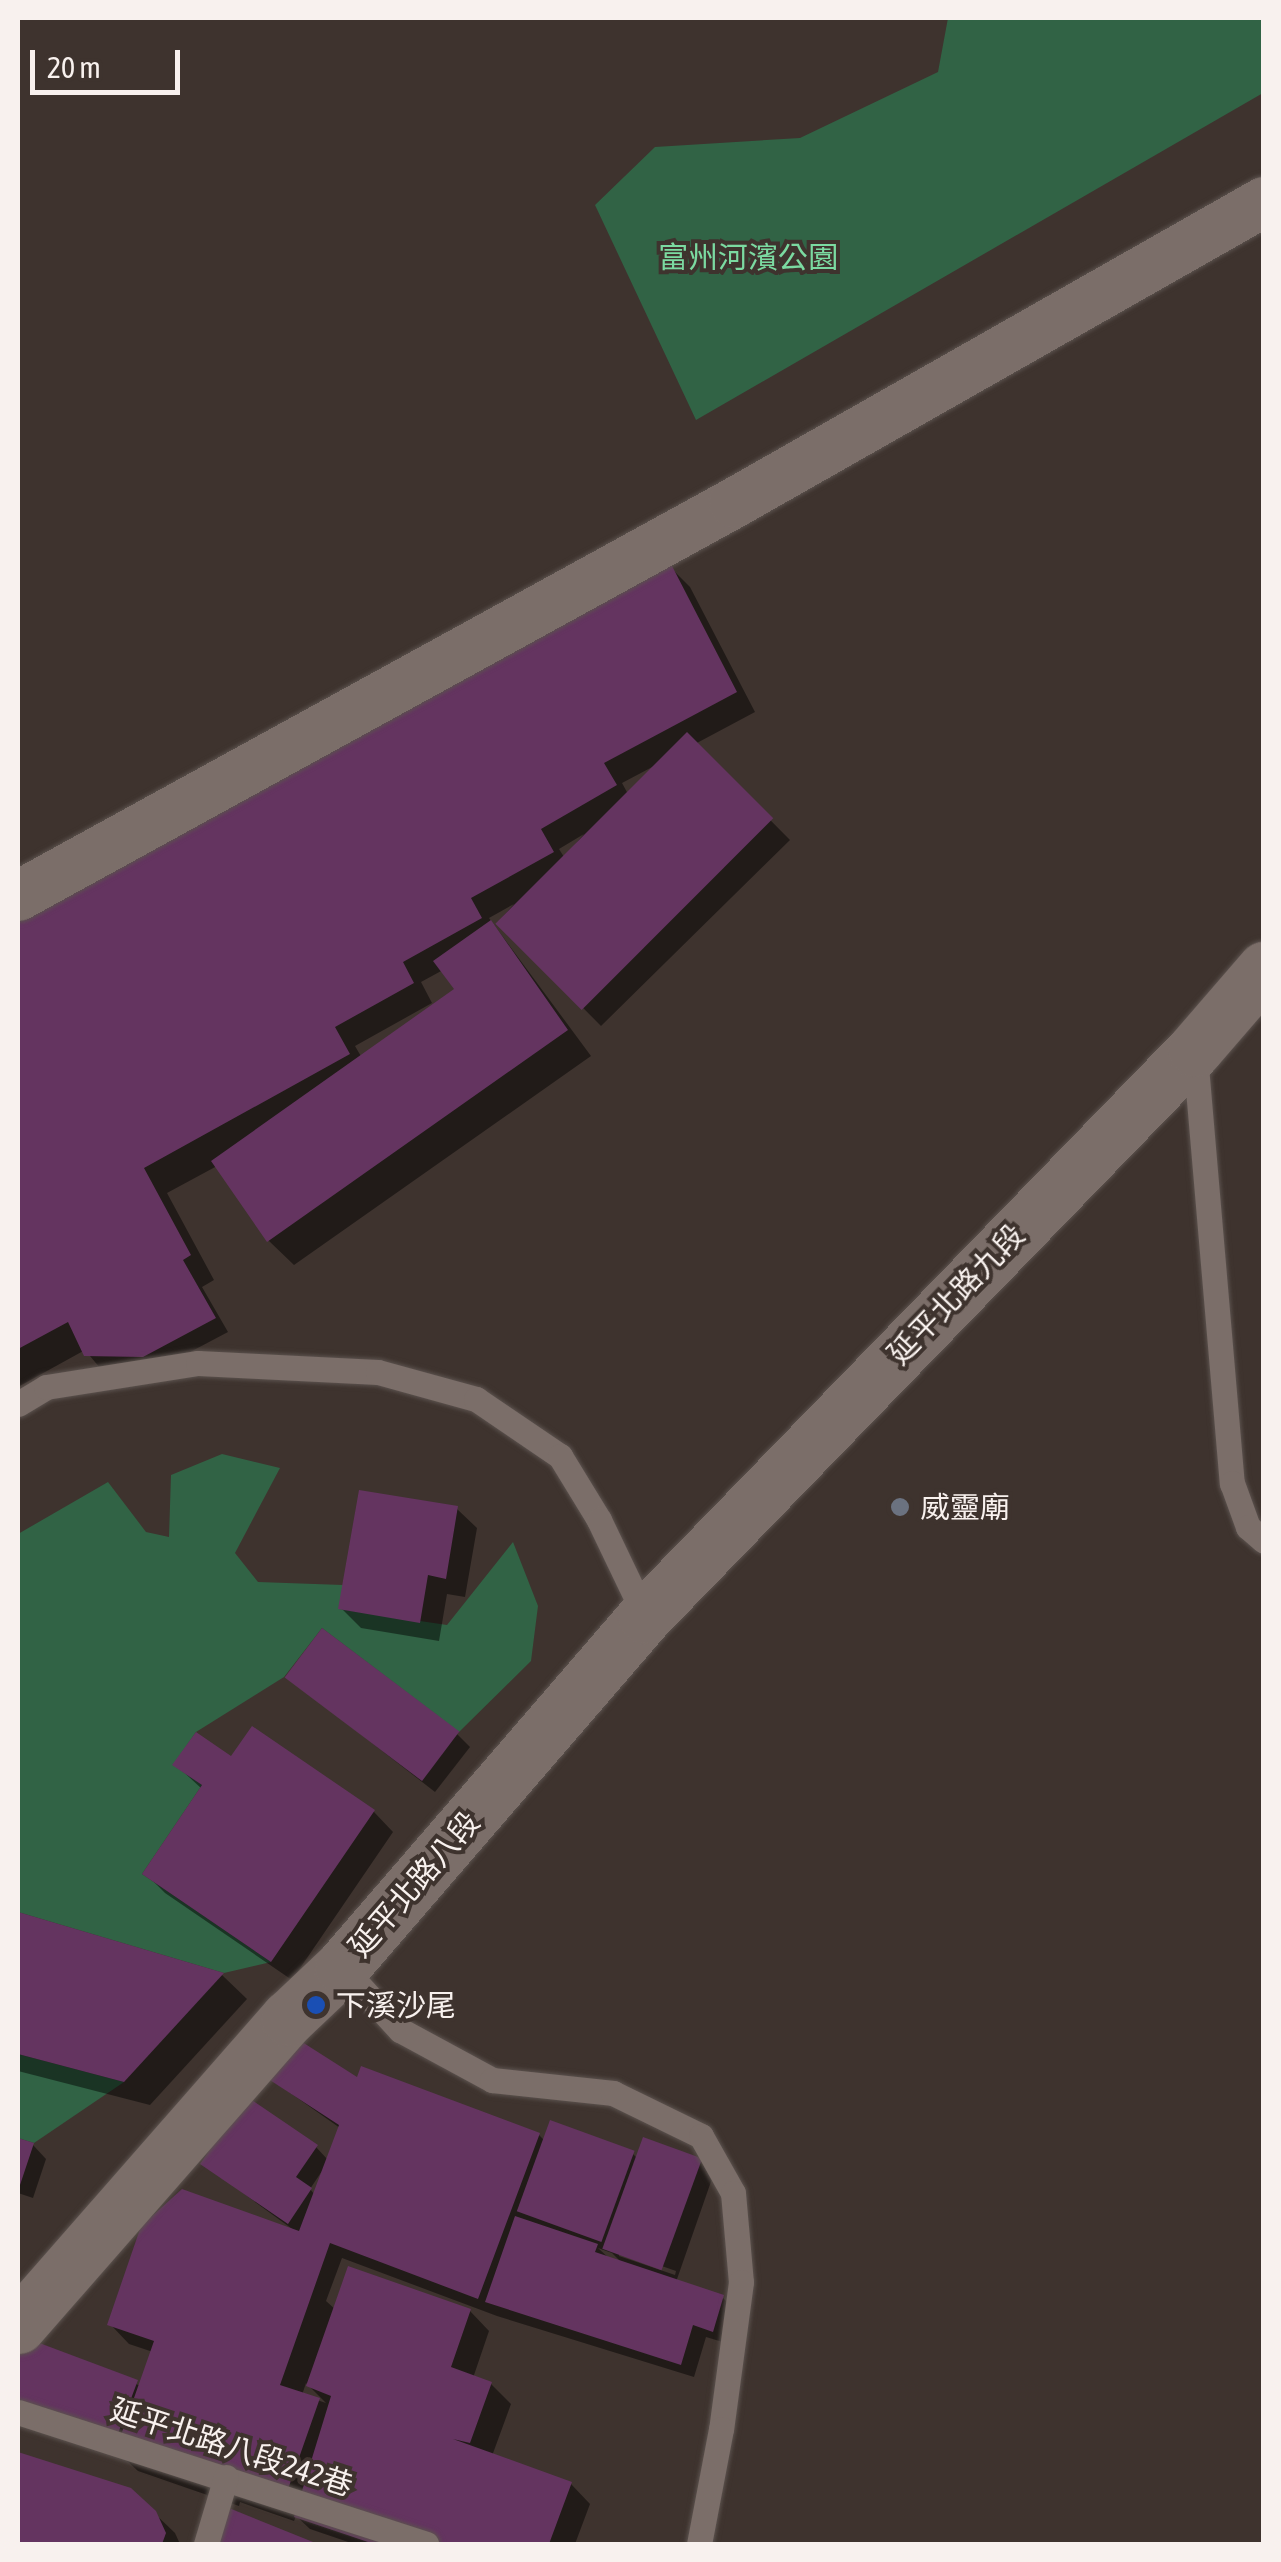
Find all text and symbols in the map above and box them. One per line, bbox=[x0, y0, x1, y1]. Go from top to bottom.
scale bar bbox=[35, 30, 185, 92]
text: 20 m bbox=[47, 50, 101, 84]
park label: 富州河濱公園 bbox=[658, 239, 838, 275]
street label: 延平北路九段 bbox=[881, 1217, 1031, 1371]
place label: 威靈廟 bbox=[920, 1489, 1010, 1525]
marker: 威靈廟 bbox=[889, 1496, 911, 1518]
street label: 延平北路八段 bbox=[341, 1804, 487, 1964]
place label: 下溪沙尾 bbox=[336, 1987, 456, 2023]
marker: 下溪沙尾 bbox=[305, 1994, 327, 2016]
street label: 延平北路八段242巷 bbox=[106, 2391, 358, 2503]

